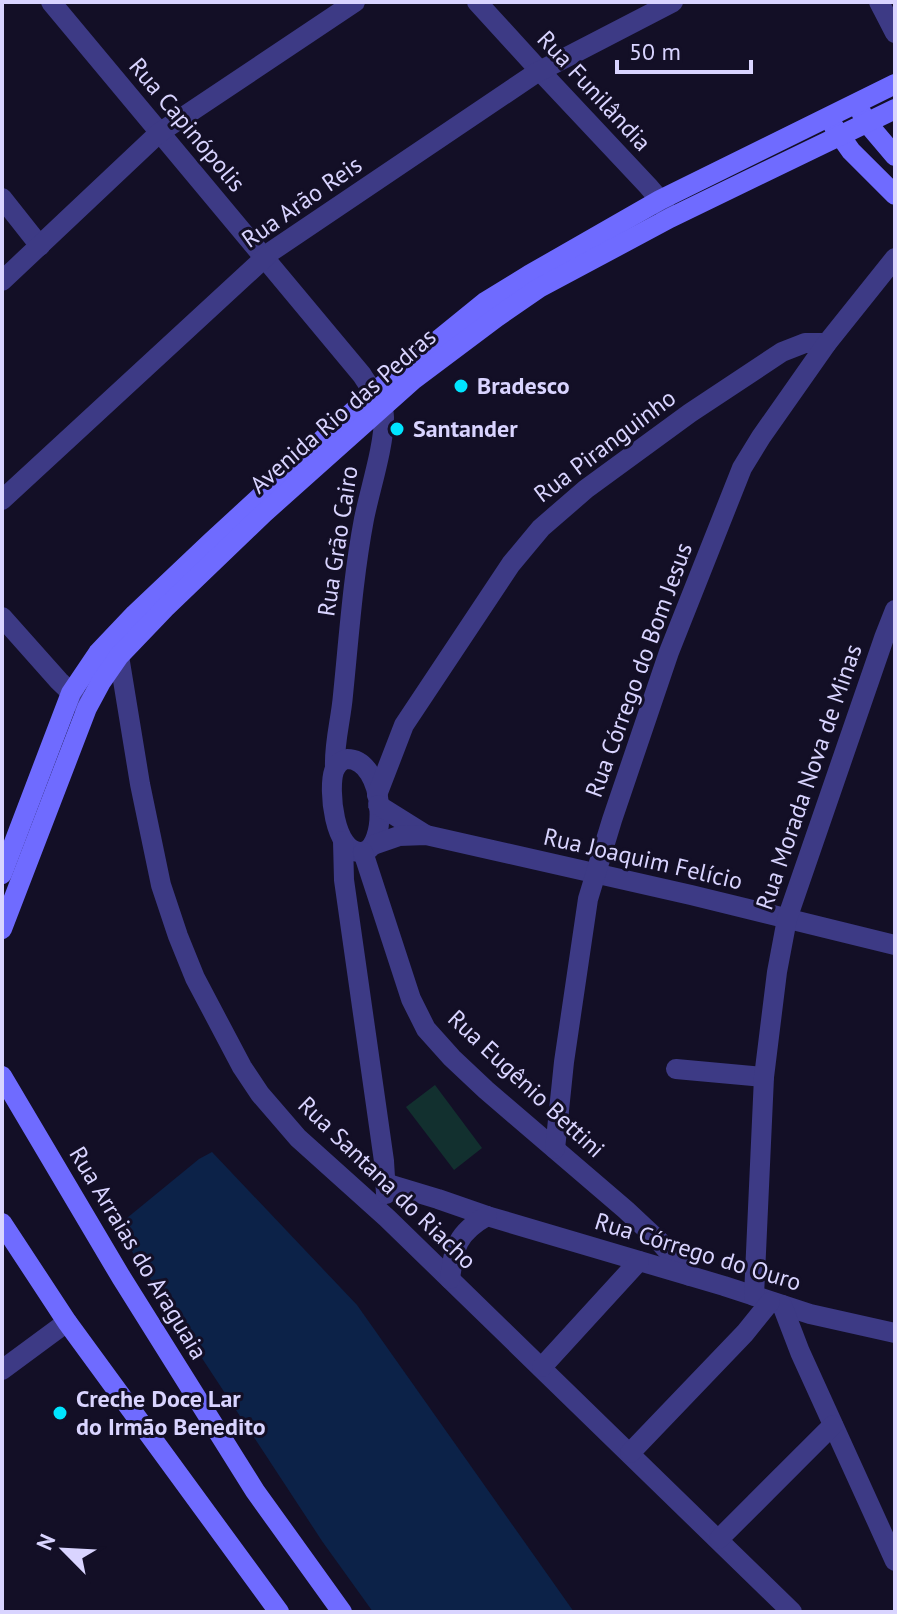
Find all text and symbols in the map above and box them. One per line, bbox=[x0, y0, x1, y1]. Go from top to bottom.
street label: Rua Funilândia bbox=[531, 24, 658, 157]
scale bar bbox=[617, 24, 751, 74]
text: 50 m bbox=[629, 36, 681, 67]
street label: Rua Capinópolis bbox=[122, 51, 252, 198]
street label: Rua Arão Reis bbox=[236, 149, 368, 254]
street label: Avenida Rio das Pedras bbox=[243, 321, 442, 500]
place label: Bradesco bbox=[477, 370, 570, 401]
marker: Bradesco bbox=[452, 377, 470, 395]
street label: Rua Piranguinho bbox=[528, 382, 682, 509]
place label: Santander bbox=[413, 413, 518, 444]
marker: Santander bbox=[388, 420, 406, 438]
street label: Rua Grão Cairo bbox=[310, 463, 365, 618]
street label: Rua Córrego do Bom Jesus bbox=[578, 538, 699, 801]
street label: Rua Morada Nova de Minas bbox=[748, 640, 869, 914]
street label: Rua Joaquim Felício bbox=[541, 821, 746, 896]
street label: Rua Eugênio Bettini bbox=[441, 1003, 611, 1164]
street label: Rua Santana do Riacho bbox=[292, 1089, 483, 1276]
street label: Rua Arraias do Araguaia bbox=[63, 1141, 214, 1365]
street label: Rua Córrego do Ouro bbox=[591, 1205, 805, 1298]
place label: Creche Doce Lar do Irmão Benedito bbox=[76, 1383, 266, 1442]
marker: Creche Doce Lar do Irmão Benedito bbox=[51, 1404, 69, 1422]
north arrow bbox=[24, 1510, 104, 1590]
text: N bbox=[30, 1530, 61, 1554]

